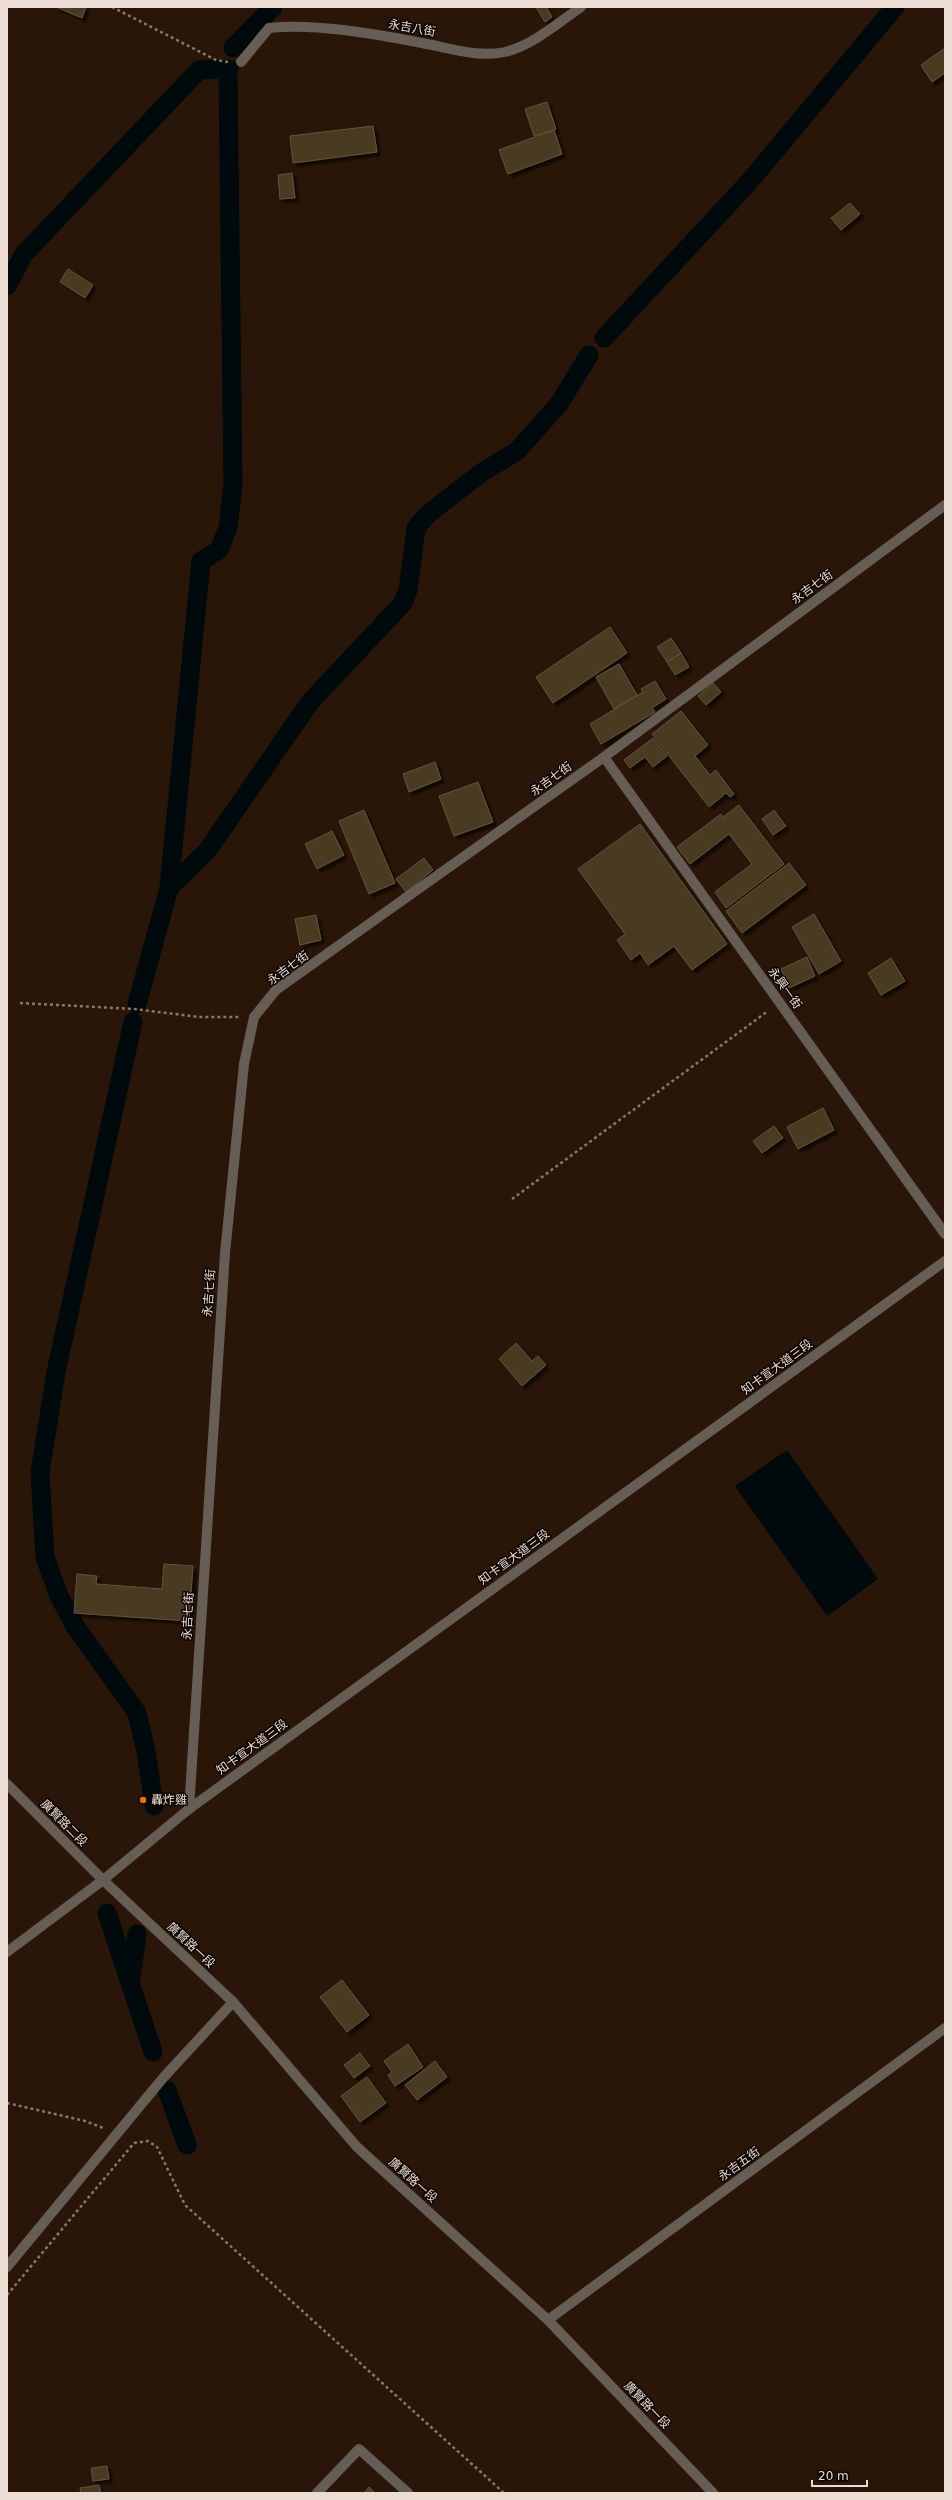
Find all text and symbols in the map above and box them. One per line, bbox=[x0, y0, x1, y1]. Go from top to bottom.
street label: 永吉八街 bbox=[387, 17, 437, 39]
street label: 永吉七街 bbox=[788, 567, 836, 607]
street label: 永吉七街 bbox=[527, 759, 575, 799]
street label: 永吉七街 bbox=[264, 948, 312, 988]
street label: 永興一街 bbox=[765, 964, 805, 1012]
street label: 永吉七街 bbox=[200, 1269, 218, 1317]
street label: 知卡宣大道三段 bbox=[739, 1337, 815, 1397]
street label: 知卡宣大道三段 bbox=[476, 1527, 552, 1587]
street label: 永吉七街 bbox=[180, 1592, 196, 1640]
street label: 知卡宣大道三段 bbox=[214, 1717, 290, 1777]
place label: 轟炸雞 bbox=[151, 1793, 187, 1807]
marker: 轟炸雞 bbox=[138, 1795, 148, 1805]
street label: 廣賢路二段 bbox=[38, 1797, 90, 1849]
street label: 廣賢路一段 bbox=[164, 1919, 218, 1971]
street label: 永吉五街 bbox=[715, 2144, 763, 2184]
street label: 廣賢路一段 bbox=[386, 2155, 440, 2205]
street label: 廣賢路一段 bbox=[621, 2379, 673, 2431]
scale bar bbox=[812, 2462, 867, 2488]
text: 20 m bbox=[818, 2469, 849, 2483]

